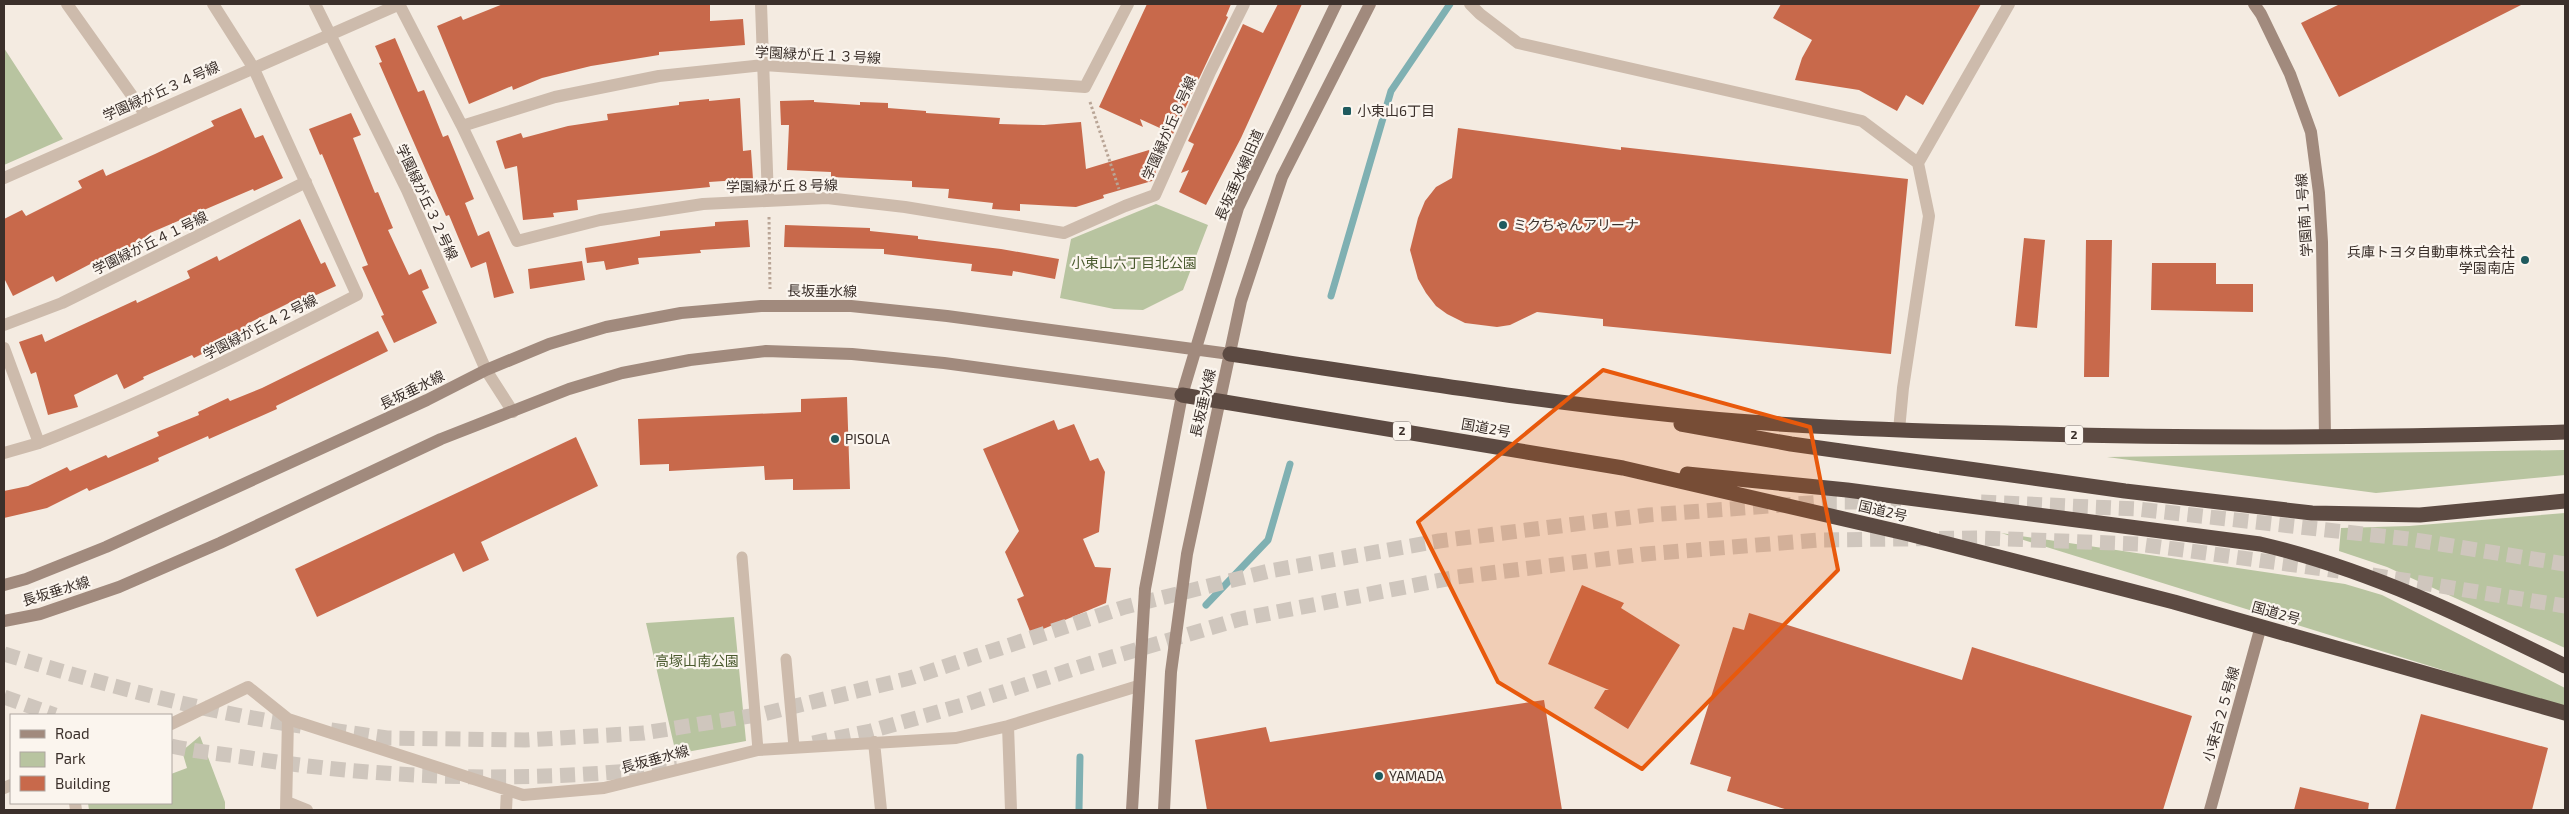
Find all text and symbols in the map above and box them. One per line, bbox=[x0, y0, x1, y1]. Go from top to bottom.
street label: 学園緑が丘１３号線 bbox=[755, 43, 881, 66]
street label: 学園緑が丘３４号線 bbox=[100, 57, 222, 124]
street label: 学園緑が丘８号線 bbox=[1138, 73, 1199, 182]
place label: 小束山6丁目 bbox=[1357, 102, 1435, 119]
marker: 小束山6丁目 bbox=[1341, 105, 1353, 117]
street label: 長坂垂水線旧道 bbox=[1211, 127, 1266, 223]
street label: 学園緑が丘３２号線 bbox=[393, 141, 462, 262]
street label: 学園南１号線 bbox=[2292, 173, 2315, 258]
street label: 学園緑が丘８号線 bbox=[726, 176, 838, 195]
street label: 学園緑が丘４１号線 bbox=[89, 207, 210, 278]
place label: ミクちゃんアリーナ bbox=[1513, 216, 1639, 233]
marker: ミクちゃんアリーナ bbox=[1497, 219, 1509, 231]
place label: 兵庫トヨタ自動車株式会社 学園南店 bbox=[2347, 243, 2515, 276]
park label: 小束山六丁目北公園 bbox=[1071, 254, 1197, 271]
marker: 兵庫トヨタ自動車株式会社 学園南店 bbox=[2519, 254, 2531, 266]
street label: 長坂垂水線 bbox=[787, 281, 857, 300]
street label: 学園緑が丘４２号線 bbox=[200, 290, 320, 363]
street label: 長坂垂水線 bbox=[377, 367, 447, 413]
street label: 長坂垂水線 bbox=[1186, 367, 1219, 439]
street label: 国道2号 bbox=[1460, 415, 1512, 440]
road number: 2 bbox=[1393, 422, 1411, 441]
road number: 2 bbox=[2065, 426, 2083, 444]
place label: PISOLA bbox=[845, 430, 890, 447]
marker: PISOLA bbox=[829, 433, 841, 445]
street label: 国道2号 bbox=[1857, 497, 1909, 524]
street label: 長坂垂水線 bbox=[20, 572, 92, 609]
street label: 国道2号 bbox=[2250, 597, 2302, 628]
park label: 高塚山南公園 bbox=[655, 652, 739, 669]
street label: 小束台２５号線 bbox=[2199, 664, 2242, 763]
legend bbox=[10, 714, 172, 804]
text: Road bbox=[55, 724, 90, 742]
street label: 長坂垂水線 bbox=[619, 741, 691, 776]
text: Park bbox=[55, 749, 86, 767]
place label: YAMADA bbox=[1389, 767, 1444, 784]
marker: YAMADA bbox=[1373, 770, 1385, 782]
text: Building bbox=[55, 774, 111, 792]

